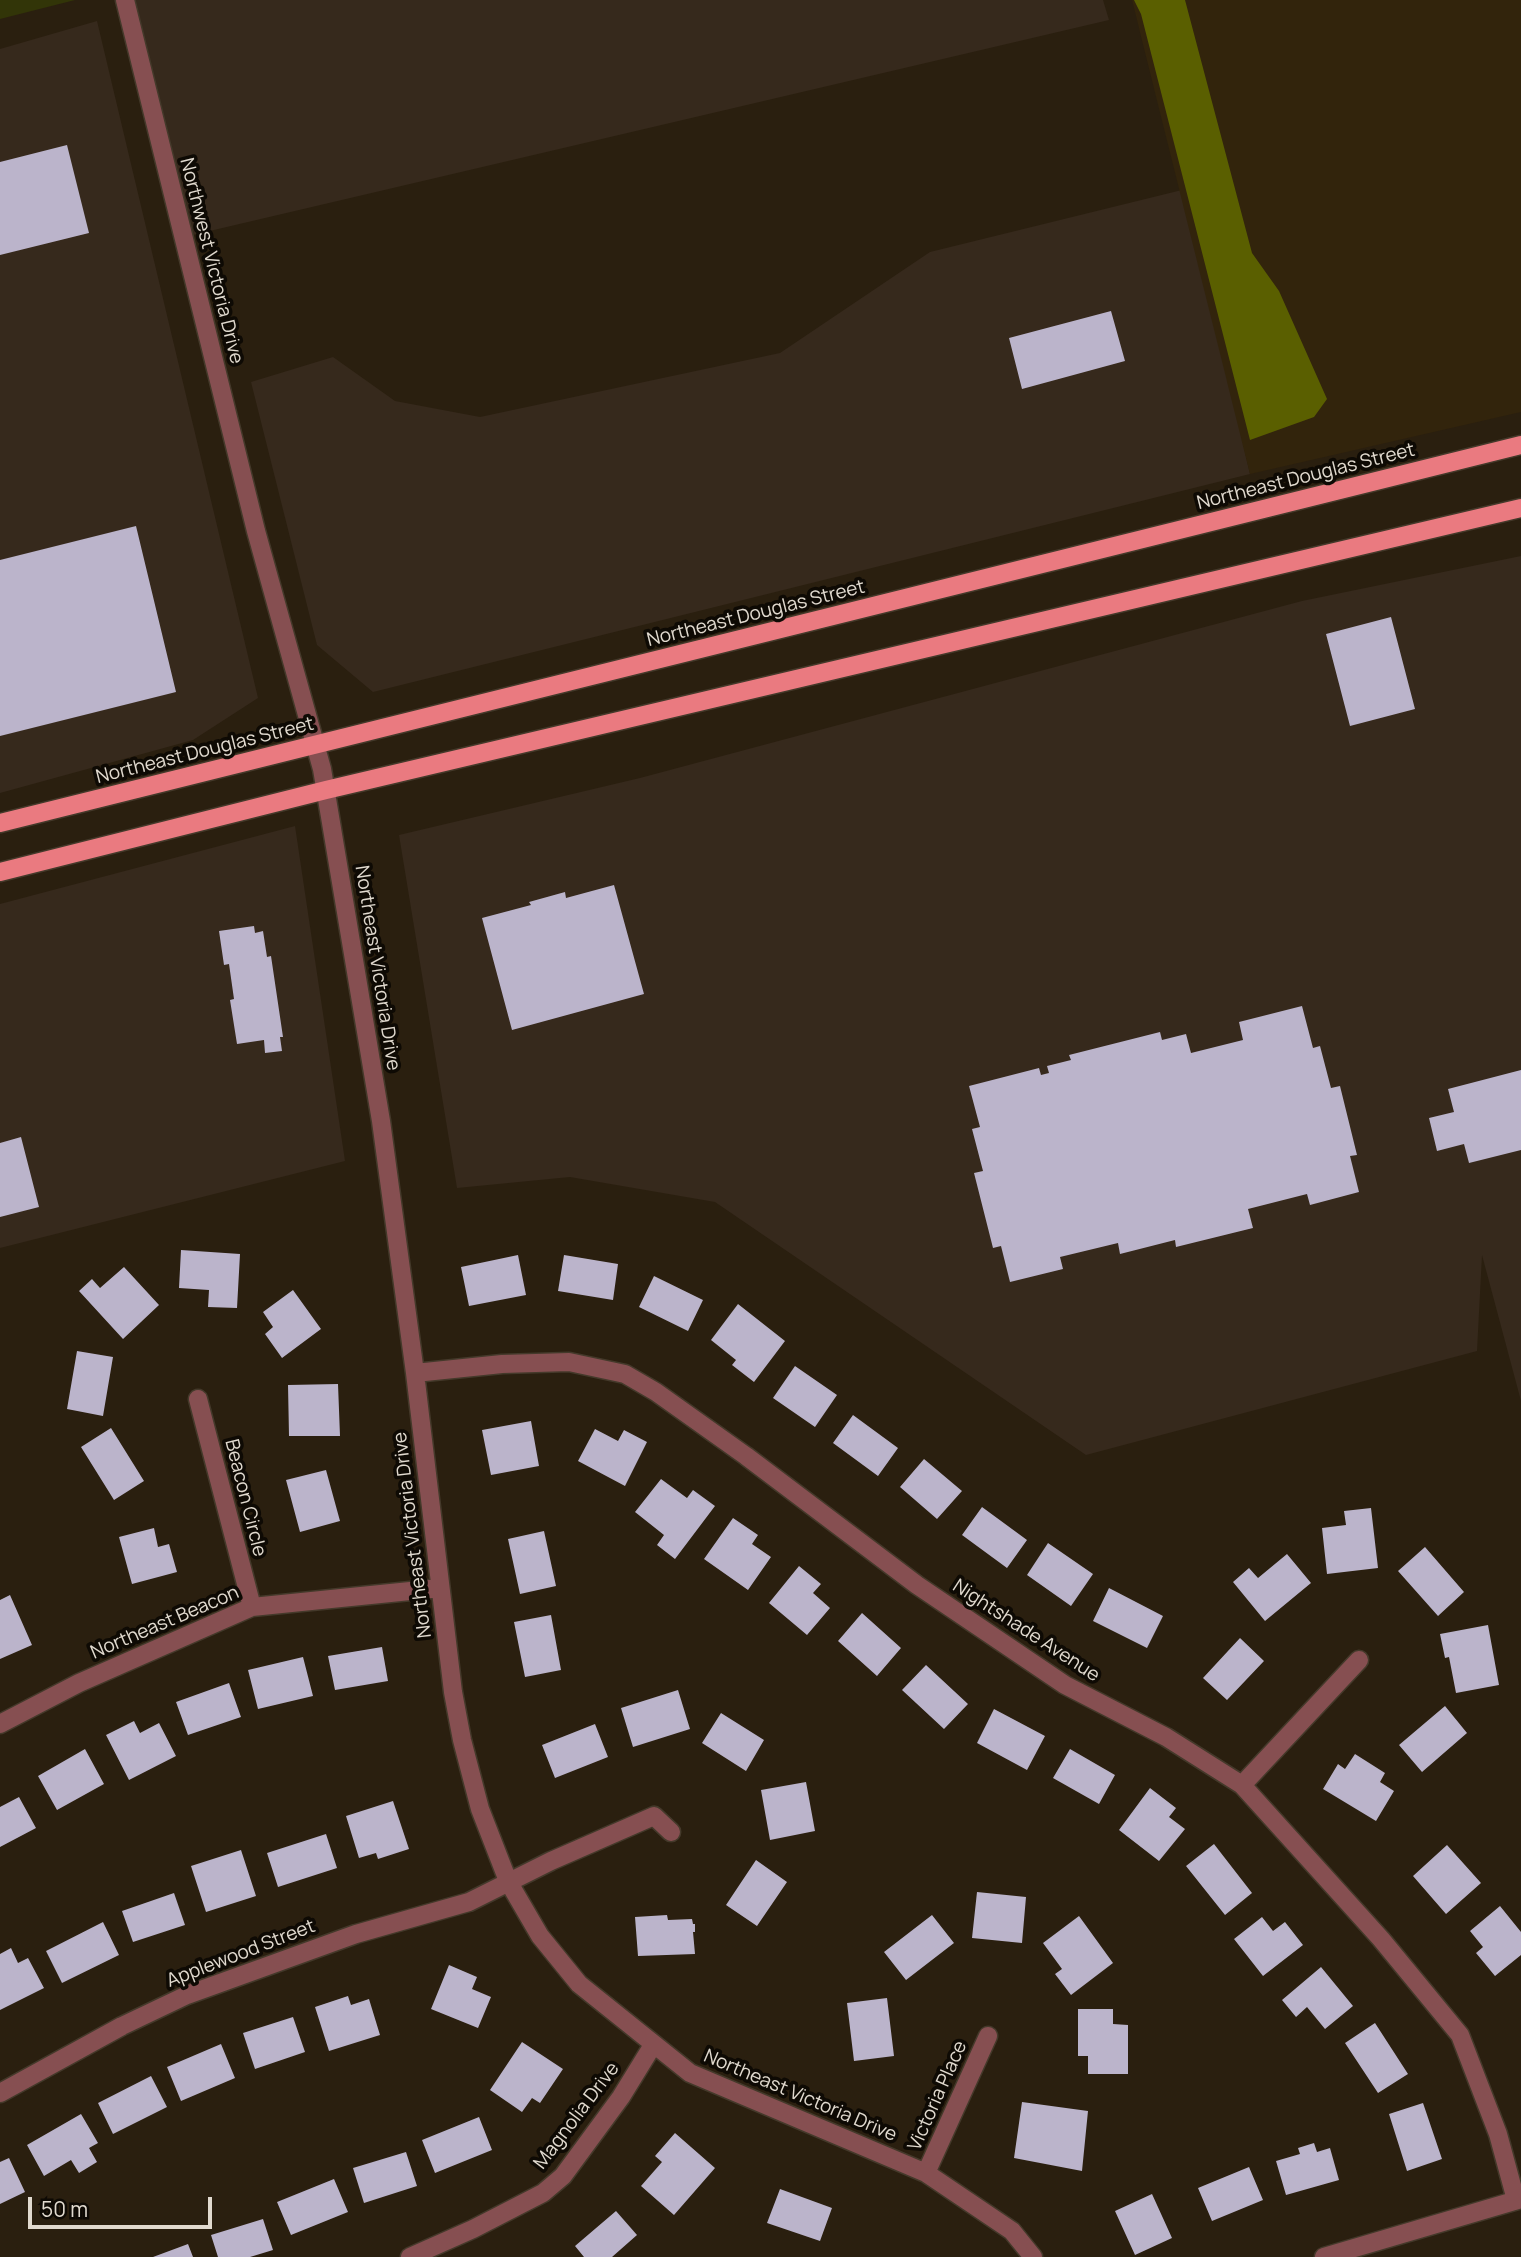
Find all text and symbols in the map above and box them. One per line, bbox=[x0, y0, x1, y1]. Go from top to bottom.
street label: Northwest Victoria Drive bbox=[174, 156, 248, 366]
street label: Northeast Douglas Street bbox=[1195, 439, 1417, 515]
street label: Northeast Douglas Street bbox=[645, 576, 867, 652]
street label: Northeast Douglas Street bbox=[94, 713, 316, 789]
street label: Northeast Victoria Drive bbox=[350, 864, 404, 1072]
street label: Northeast Victoria Drive bbox=[389, 1431, 437, 1639]
street label: Beacon Circle bbox=[219, 1437, 271, 1559]
street label: Nightshade Avenue bbox=[948, 1575, 1104, 1687]
street label: Northeast Beacon bbox=[87, 1581, 243, 1665]
street label: Applewood Street bbox=[164, 1915, 318, 1993]
street label: Victoria Place bbox=[904, 2037, 972, 2155]
street label: Northeast Victoria Drive bbox=[700, 2045, 900, 2147]
street label: Magnolia Drive bbox=[529, 2058, 625, 2174]
scale bar bbox=[32, 2184, 215, 2228]
text: 50 m bbox=[41, 2195, 88, 2223]

